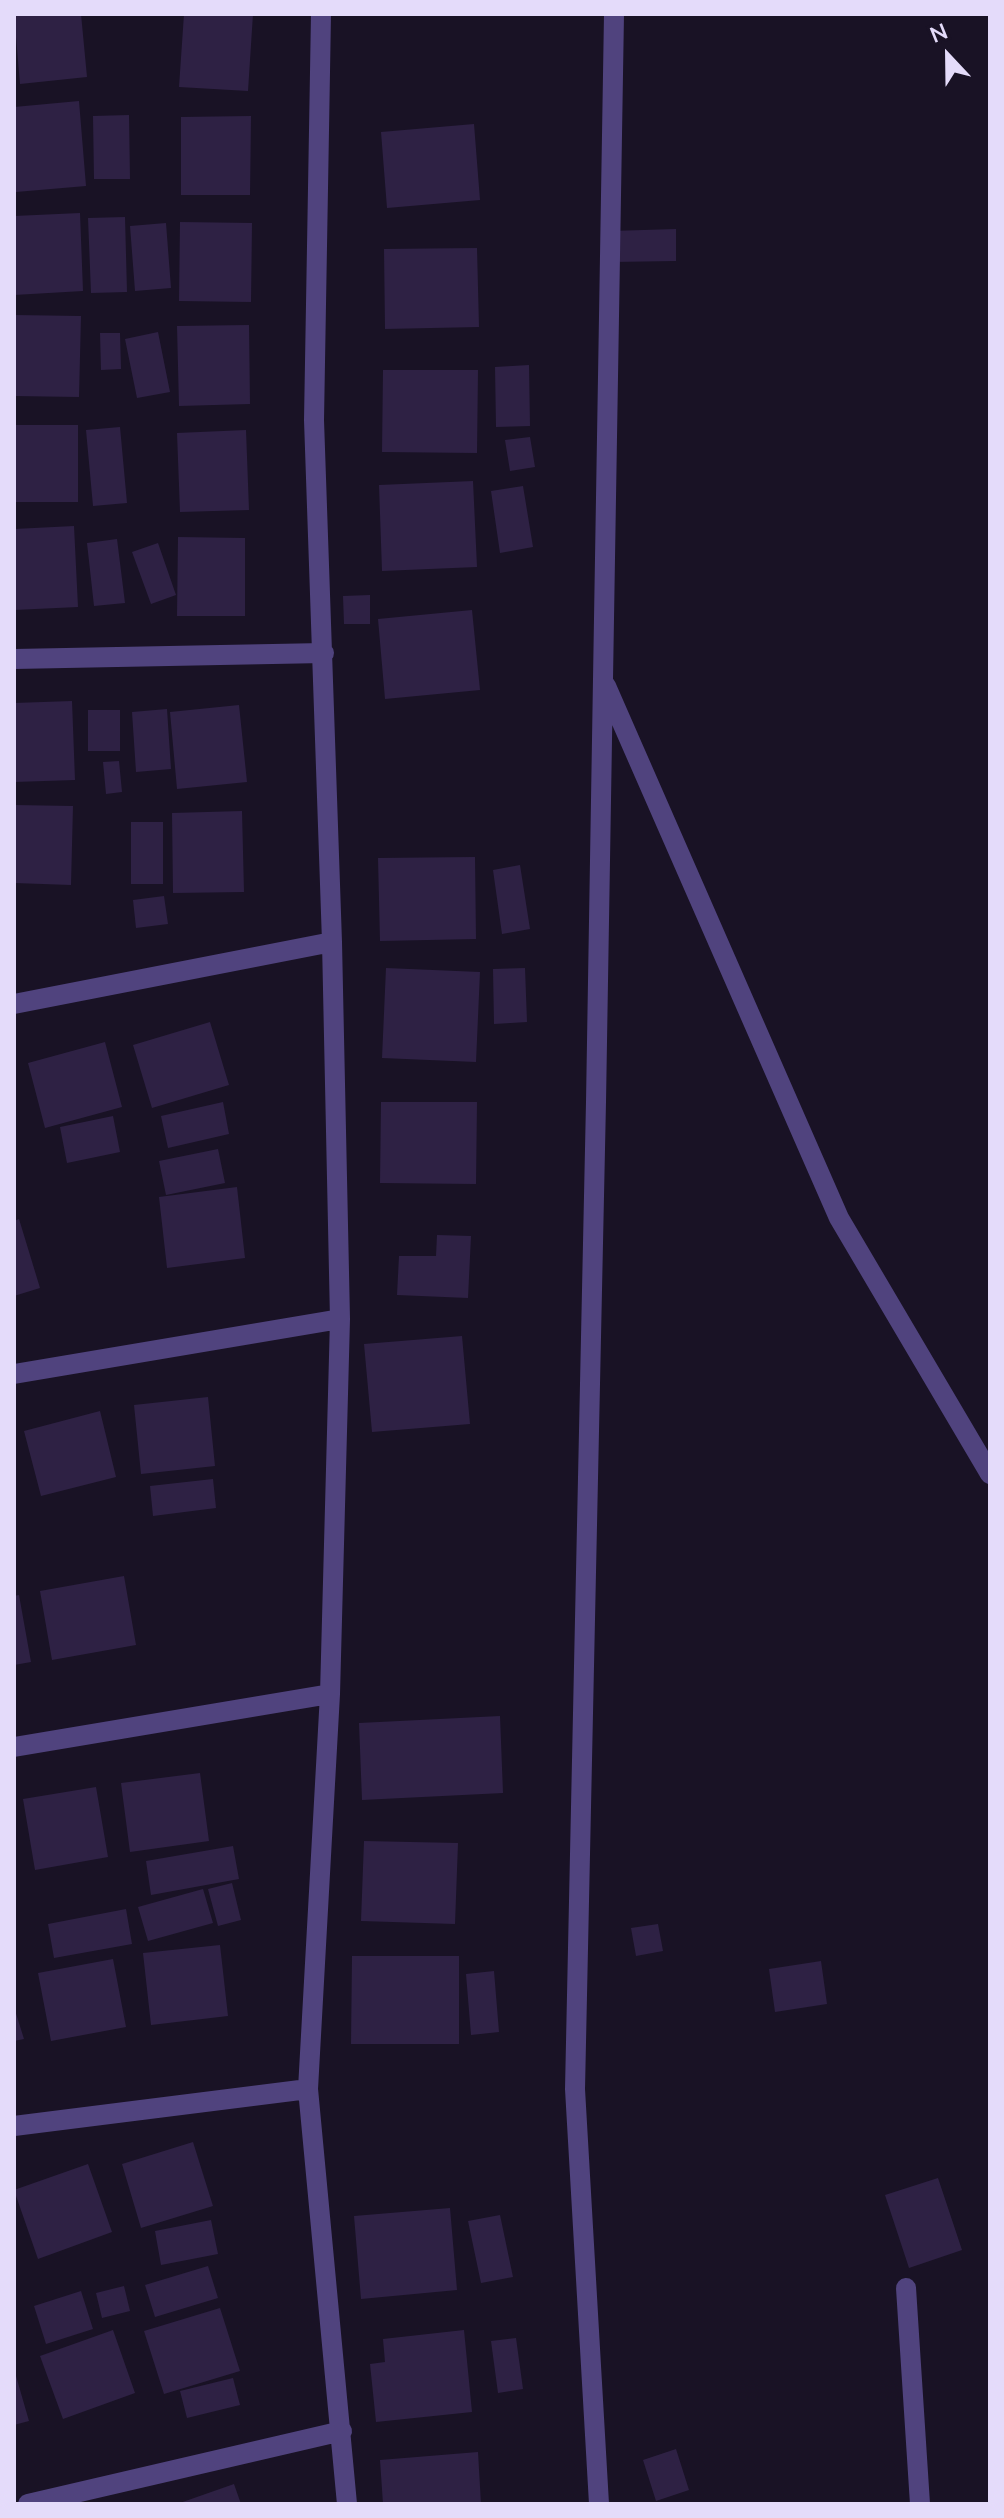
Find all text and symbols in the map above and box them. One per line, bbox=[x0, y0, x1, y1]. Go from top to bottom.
north arrow bbox=[908, 16, 988, 96]
text: N bbox=[926, 17, 952, 51]

